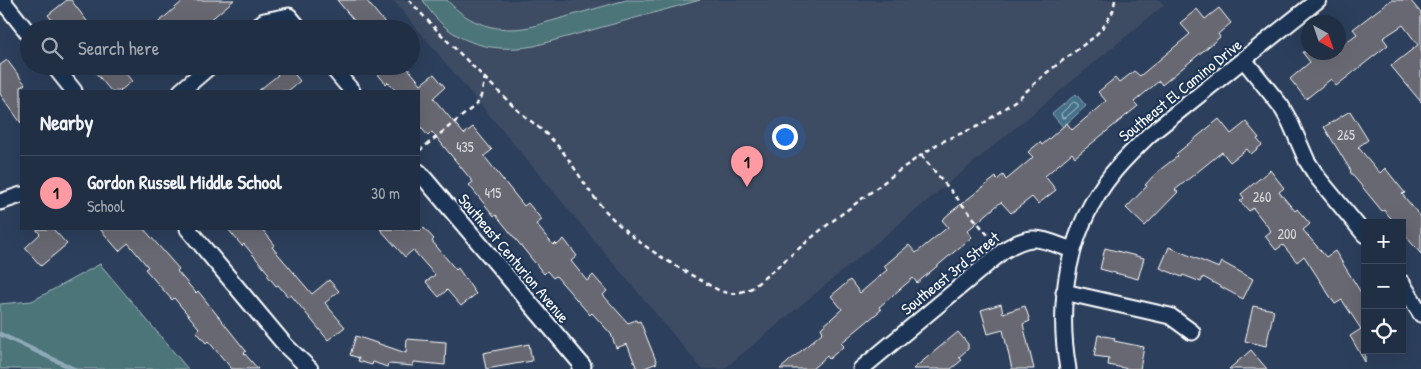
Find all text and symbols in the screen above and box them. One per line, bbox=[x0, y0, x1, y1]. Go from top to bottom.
north arrow bbox=[1301, 15, 1346, 60]
search box bbox=[20, 20, 420, 75]
street label: Southeast El Camino Drive bbox=[1114, 33, 1247, 146]
icon: search bbox=[38, 34, 66, 62]
text: Search here bbox=[78, 35, 159, 61]
text: Nearby bbox=[40, 108, 93, 137]
your location bbox=[772, 124, 798, 150]
house number: 265 bbox=[1337, 125, 1355, 144]
house number: 435 bbox=[456, 137, 474, 156]
pin: 1 bbox=[731, 146, 763, 187]
text: Gordon Russell Middle School bbox=[87, 169, 282, 195]
text: 1 bbox=[53, 182, 59, 204]
text: 30 m bbox=[371, 182, 400, 204]
house number: 415 bbox=[485, 183, 501, 202]
house number: 260 bbox=[1253, 187, 1271, 206]
street label: Southeast Centurion Avenue bbox=[453, 189, 575, 328]
text: School bbox=[87, 195, 124, 217]
map controls bbox=[1361, 219, 1406, 354]
button: + bbox=[1361, 219, 1406, 264]
house number: 200 bbox=[1277, 224, 1297, 243]
street label: Southeast 3rd Street bbox=[896, 226, 1004, 320]
button: − bbox=[1361, 264, 1406, 309]
button: locate bbox=[1361, 309, 1406, 354]

